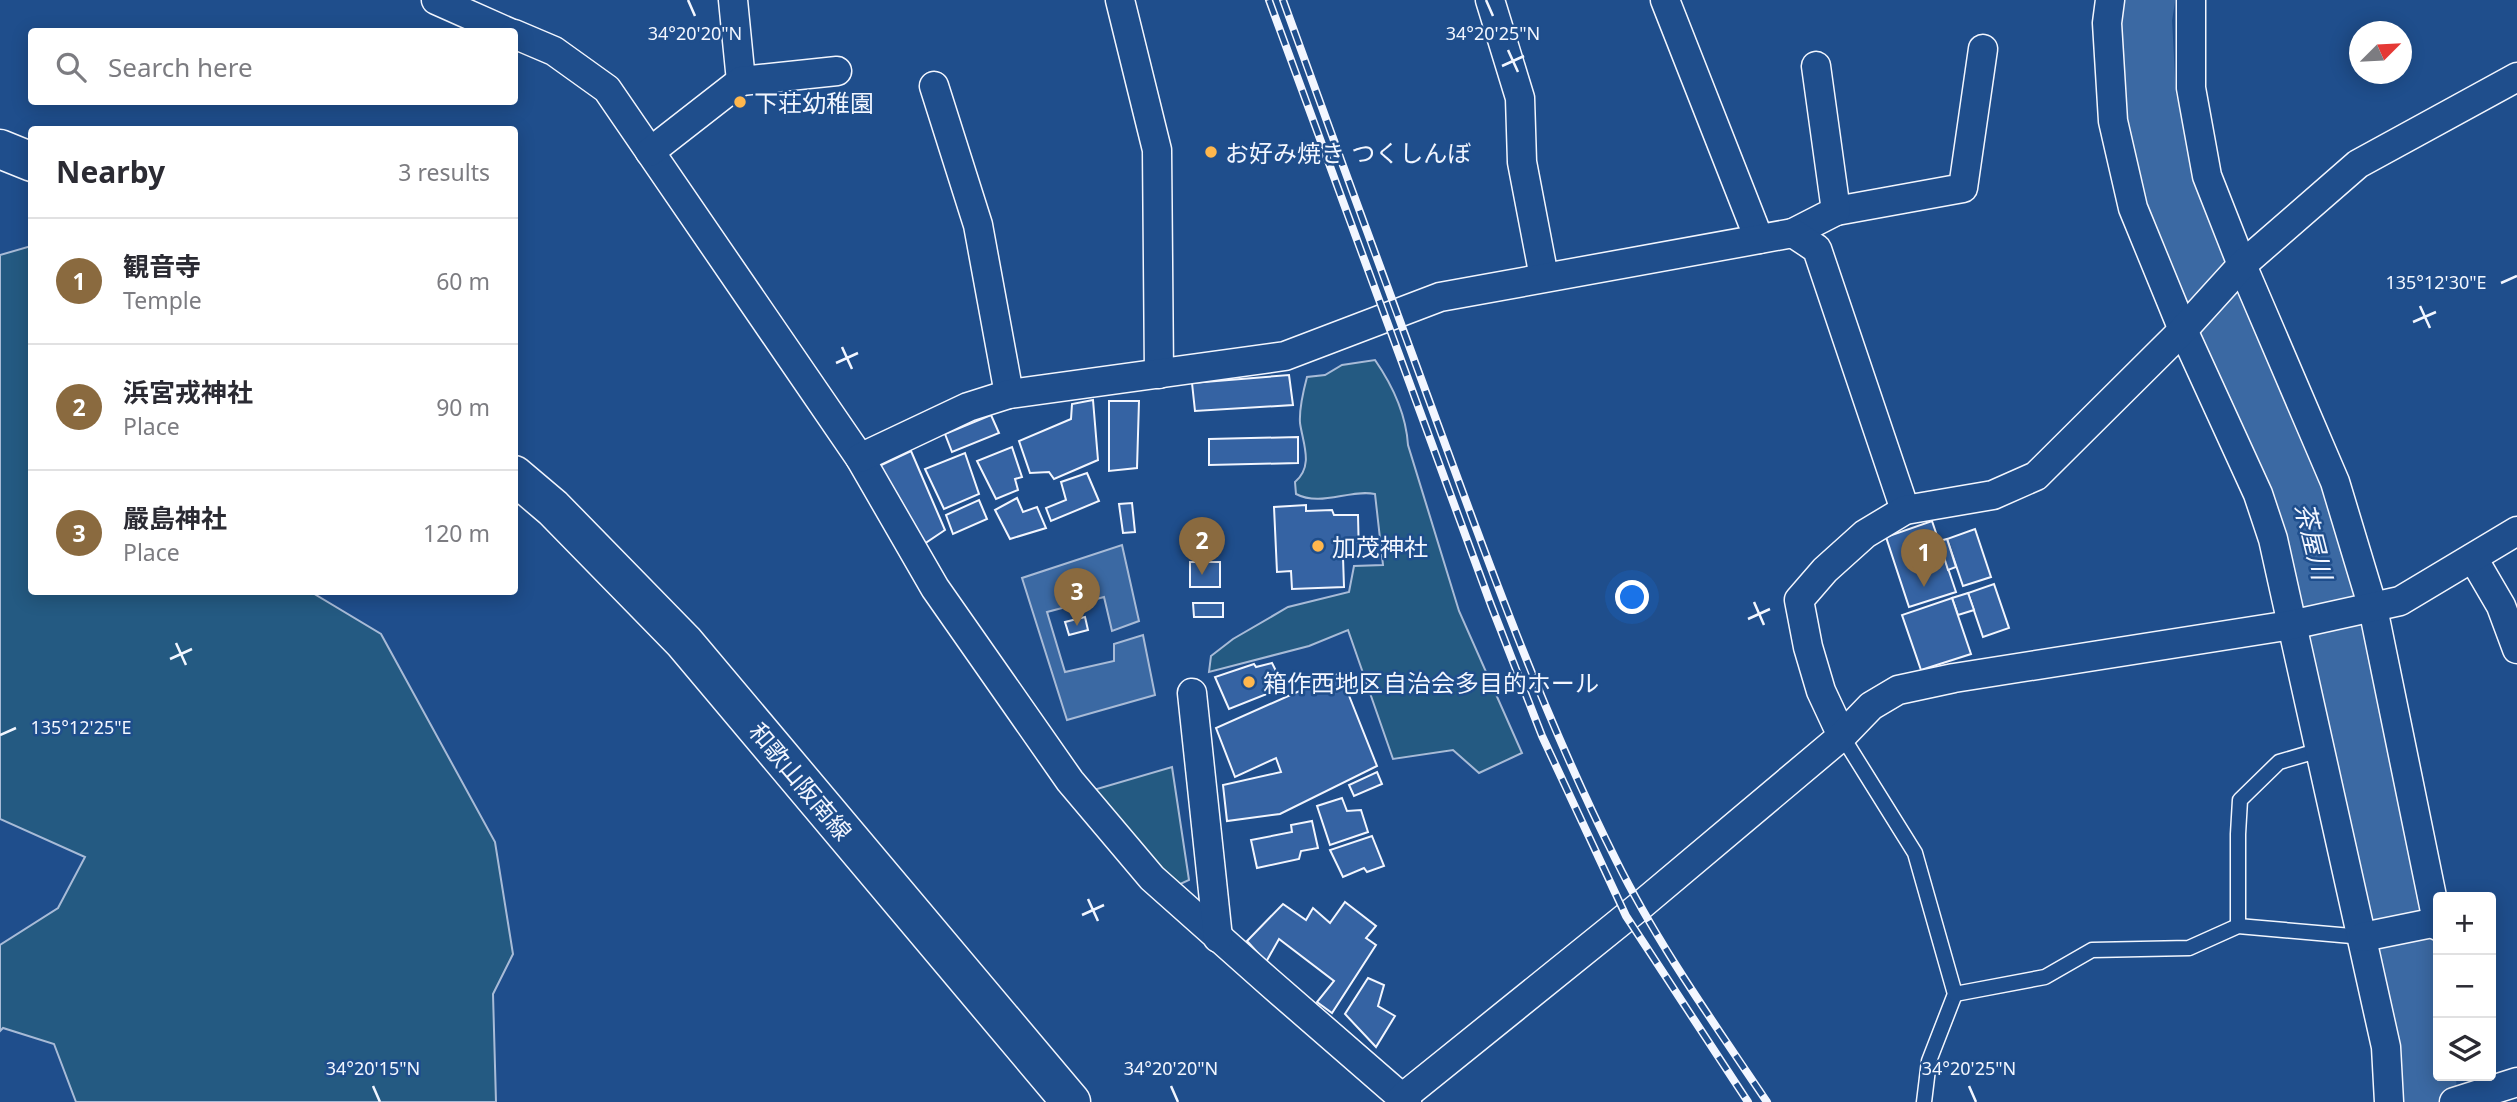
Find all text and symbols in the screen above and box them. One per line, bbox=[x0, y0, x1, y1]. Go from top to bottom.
text: 34°20'20"N bbox=[648, 21, 742, 45]
text: 34°20'25"N bbox=[1446, 21, 1540, 45]
north arrow bbox=[2349, 21, 2412, 84]
search box bbox=[28, 28, 518, 105]
icon: search bbox=[52, 48, 90, 86]
text: Search here bbox=[108, 49, 253, 85]
place label: 下荘幼稚園 bbox=[754, 86, 874, 119]
marker: 下荘幼稚園 bbox=[732, 94, 748, 110]
place label: お好み焼き つくしんぼ bbox=[1225, 136, 1471, 169]
marker: お好み焼き つくしんぼ bbox=[1203, 144, 1219, 160]
text: Nearby bbox=[56, 151, 165, 192]
text: 3 results bbox=[398, 156, 490, 188]
text: 観音寺 bbox=[123, 248, 201, 284]
text: 1 bbox=[72, 265, 86, 297]
text: 60 m bbox=[436, 265, 490, 297]
text: 135°12'30"E bbox=[2385, 270, 2487, 294]
text: Temple bbox=[123, 284, 202, 316]
text: 浜宮戎神社 bbox=[123, 374, 253, 410]
text: 2 bbox=[72, 391, 86, 423]
text: 90 m bbox=[436, 391, 490, 423]
text: Place bbox=[123, 410, 180, 442]
water label: 茶屋川 bbox=[2287, 499, 2342, 586]
text: 嚴島神社 bbox=[123, 500, 227, 536]
text: 3 bbox=[72, 517, 86, 549]
text: 120 m bbox=[423, 517, 490, 549]
pin: 2 bbox=[1179, 517, 1225, 575]
pin: 1 bbox=[1901, 529, 1947, 587]
place label: 加茂神社 bbox=[1332, 530, 1428, 563]
text: Place bbox=[123, 536, 180, 568]
marker: 加茂神社 bbox=[1310, 538, 1326, 554]
pin: 3 bbox=[1054, 568, 1100, 626]
your location bbox=[1615, 580, 1649, 614]
place label: 箱作西地区自治会多目的ホール bbox=[1263, 666, 1599, 699]
marker: 箱作西地区自治会多目的ホール bbox=[1241, 674, 1257, 690]
text: 135°12'25"E bbox=[30, 715, 132, 739]
street label: 和歌山阪南線 bbox=[742, 715, 860, 847]
map controls bbox=[2433, 892, 2496, 1081]
button: + bbox=[2433, 892, 2496, 955]
button: − bbox=[2433, 955, 2496, 1018]
button: layers bbox=[2433, 1018, 2496, 1081]
text: 34°20'15"N bbox=[326, 1056, 420, 1080]
text: 34°20'20"N bbox=[1124, 1056, 1218, 1080]
text: 34°20'25"N bbox=[1922, 1056, 2016, 1080]

